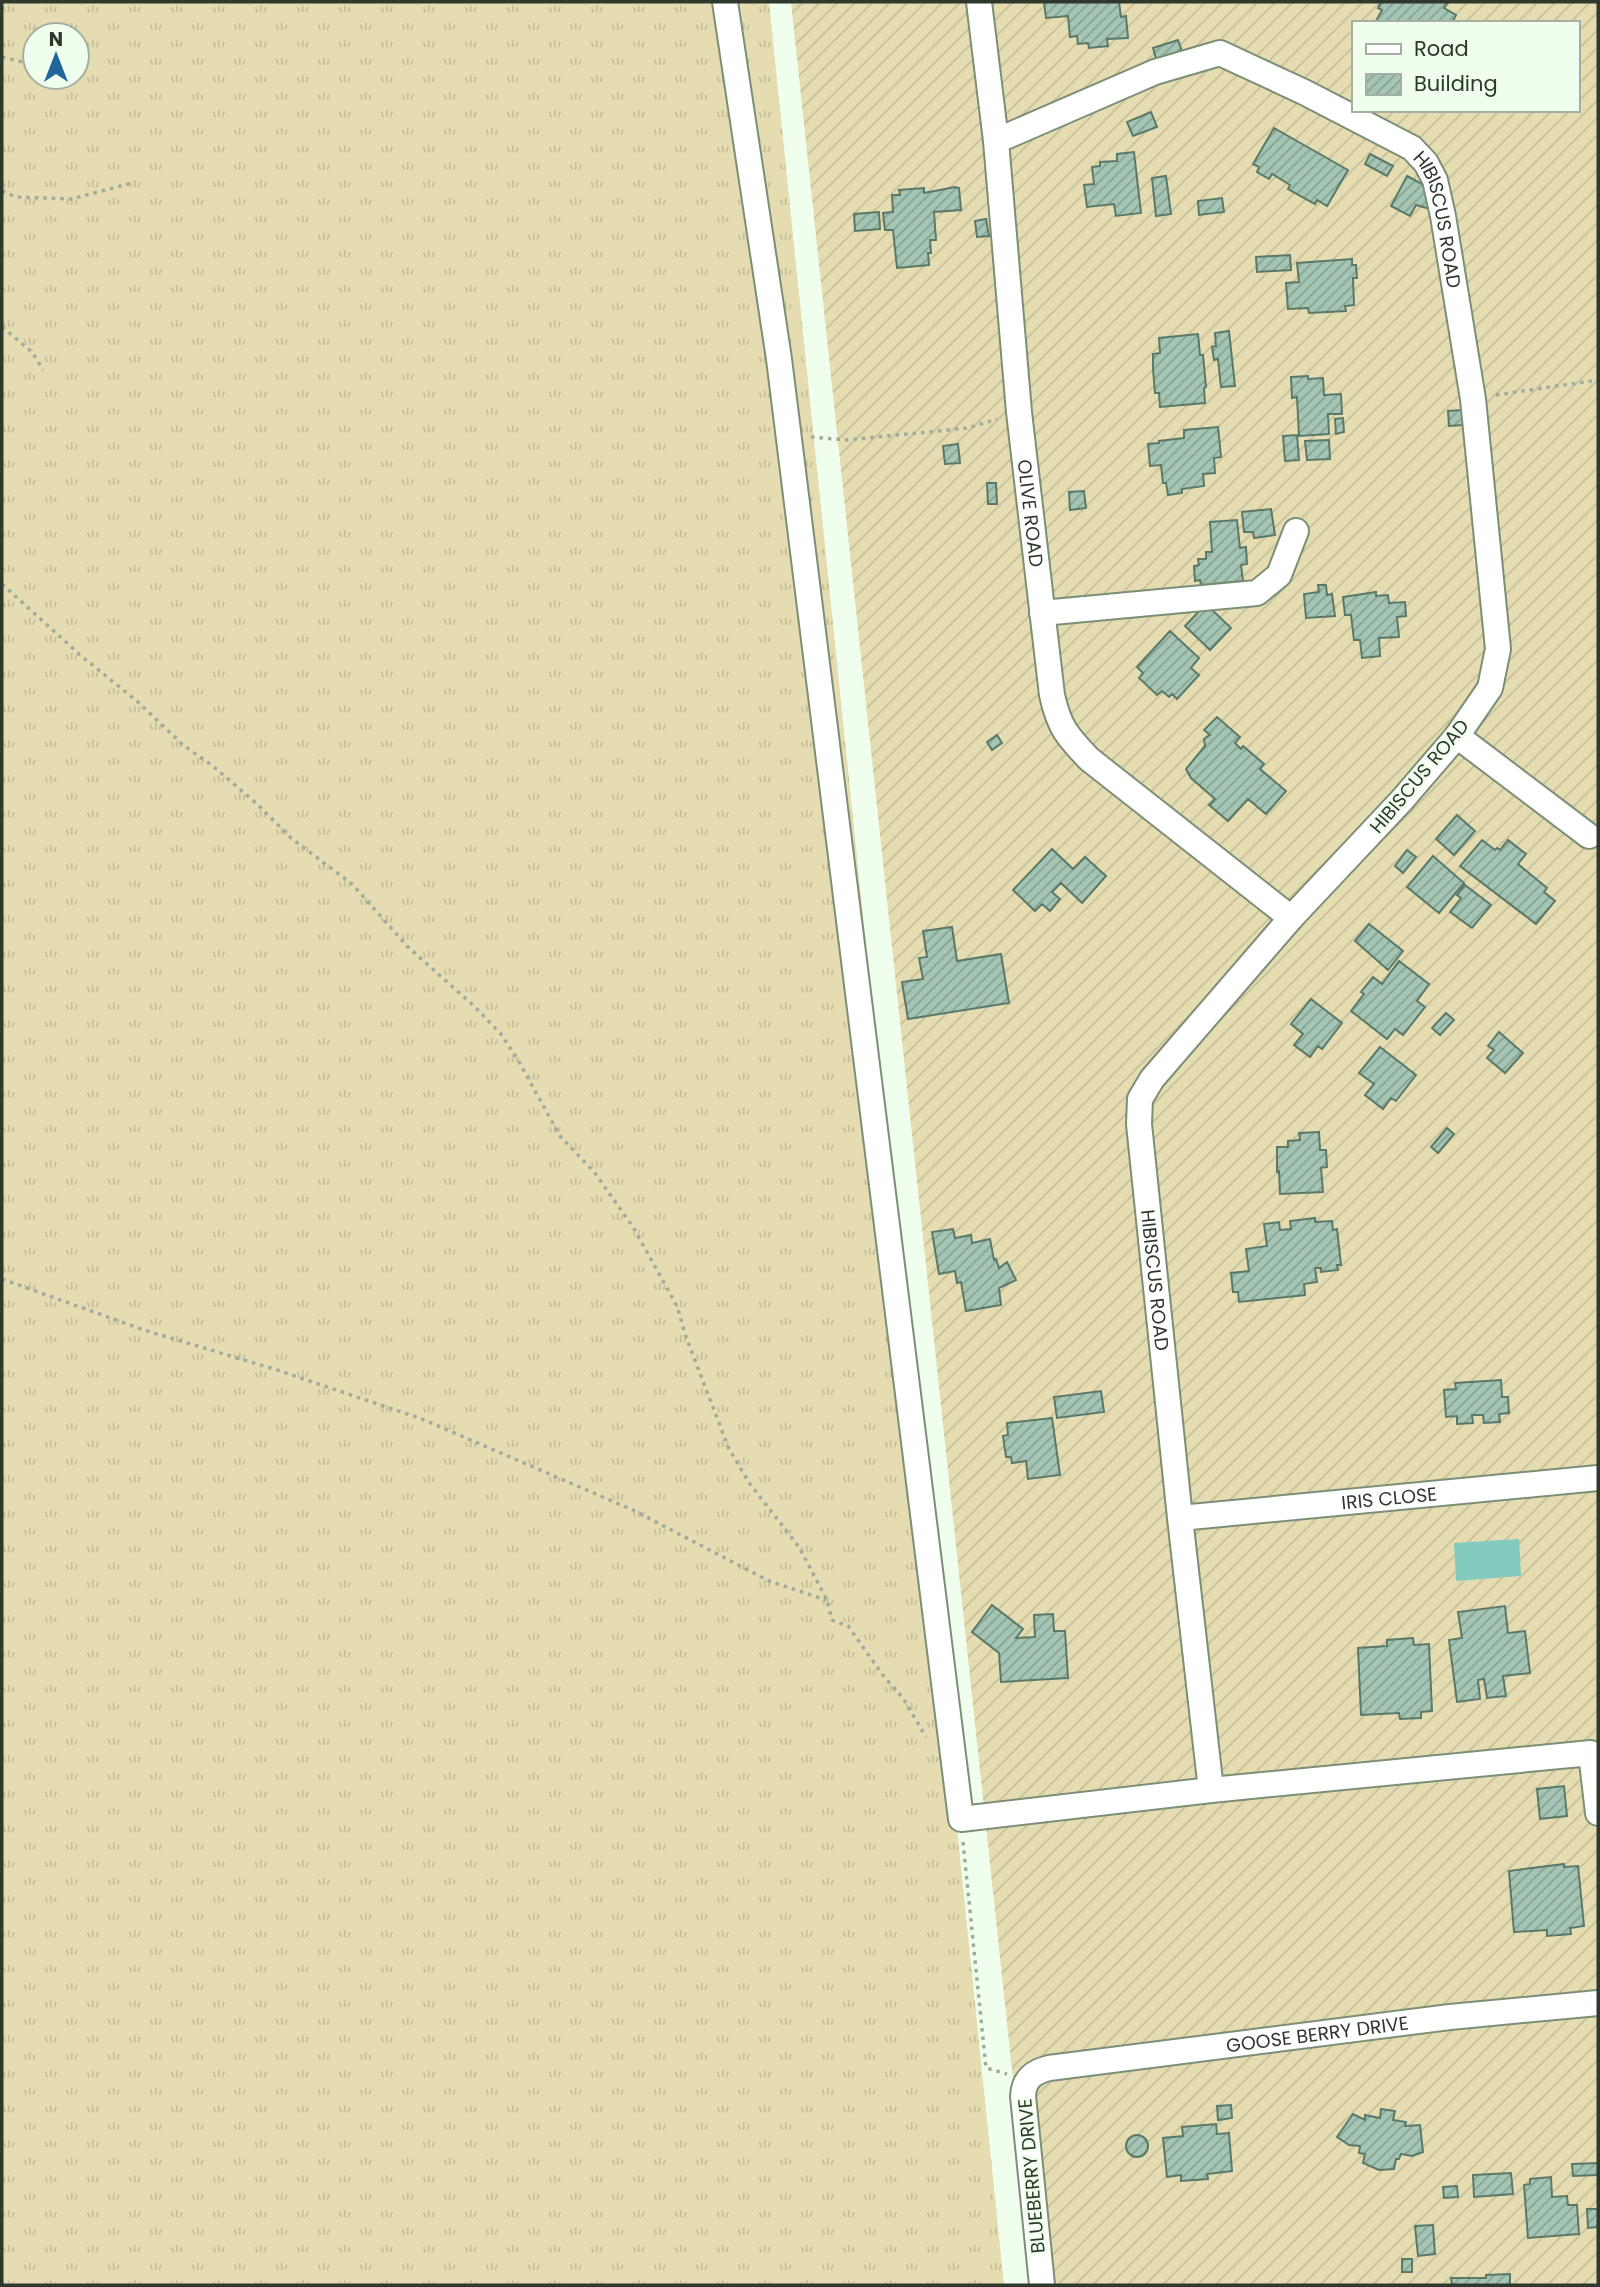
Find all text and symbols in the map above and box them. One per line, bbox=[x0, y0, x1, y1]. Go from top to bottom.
north arrow bbox=[21, 21, 91, 91]
legend bbox=[1352, 21, 1579, 112]
text: N bbox=[49, 26, 63, 53]
text: Road bbox=[1414, 34, 1469, 63]
text: Building bbox=[1414, 69, 1498, 98]
street label: HIBISCUS ROAD bbox=[1407, 145, 1468, 290]
street label: OLIVE ROAD bbox=[1011, 458, 1050, 569]
street label: HIBISCUS ROAD bbox=[1363, 713, 1475, 839]
street label: HIBISCUS ROAD bbox=[1134, 1208, 1176, 1352]
street label: IRIS CLOSE bbox=[1340, 1480, 1438, 1516]
street label: GOOSE BERRY DRIVE bbox=[1225, 2009, 1410, 2059]
street label: BLUEBERRY DRIVE bbox=[1011, 2097, 1052, 2255]

